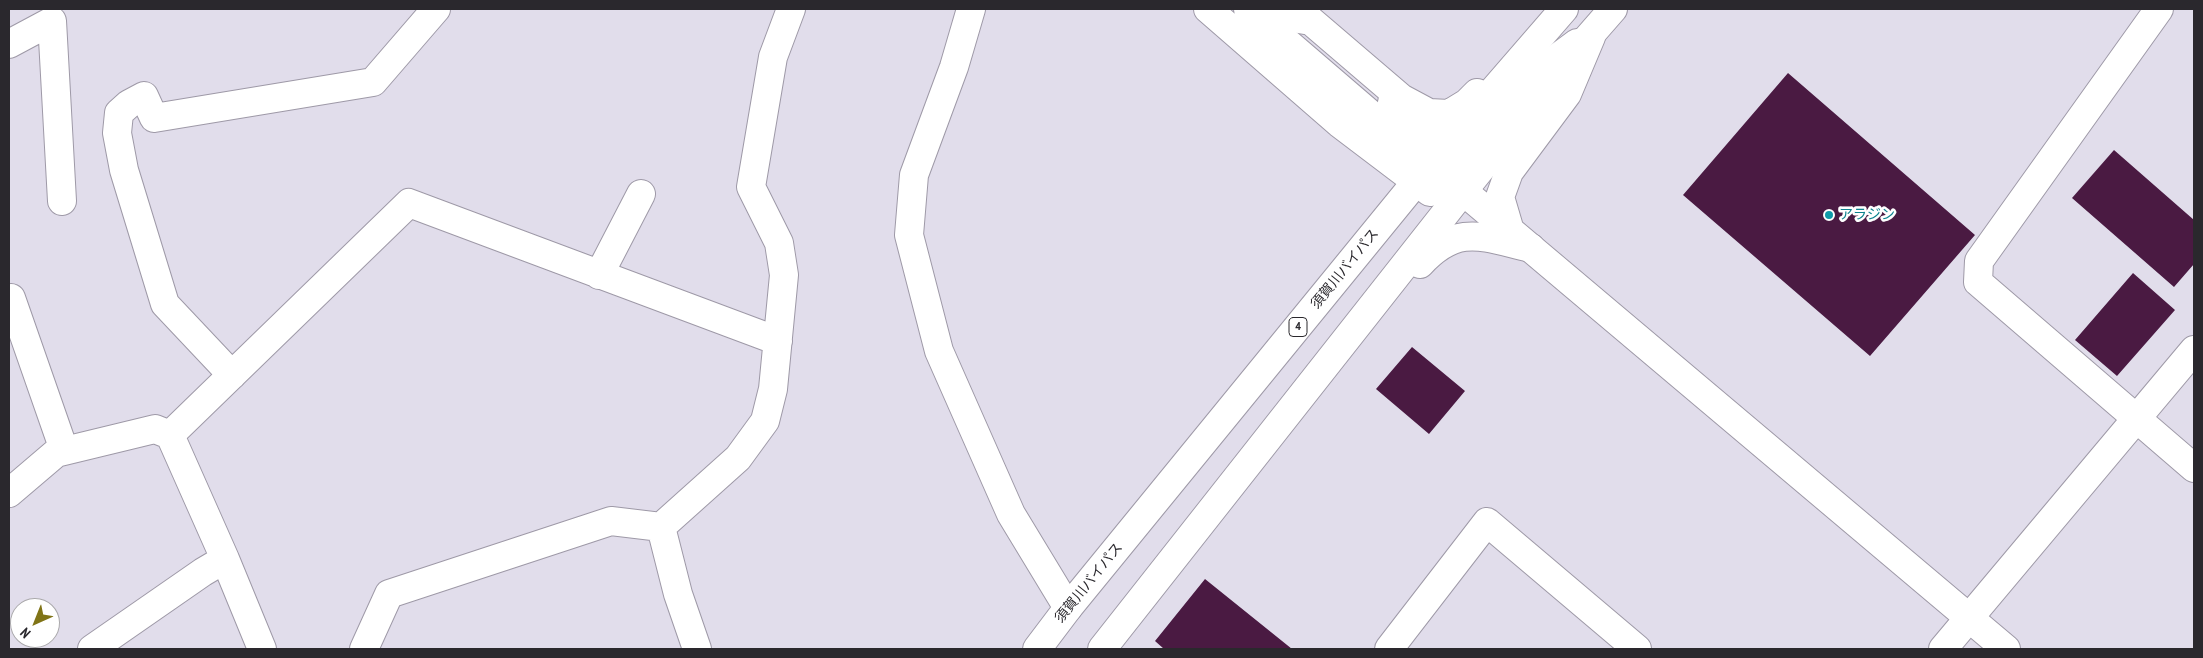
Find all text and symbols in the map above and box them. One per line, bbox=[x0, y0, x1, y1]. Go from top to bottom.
place label: アラジン bbox=[1839, 207, 1895, 223]
marker: アラジン bbox=[1823, 209, 1835, 221]
street label: 須賀川バイパス bbox=[1308, 226, 1382, 312]
road number: 4 bbox=[1289, 318, 1307, 337]
street label: 須賀川バイパス bbox=[1052, 540, 1126, 626]
north arrow bbox=[10, 598, 60, 648]
text: N bbox=[16, 624, 34, 642]

